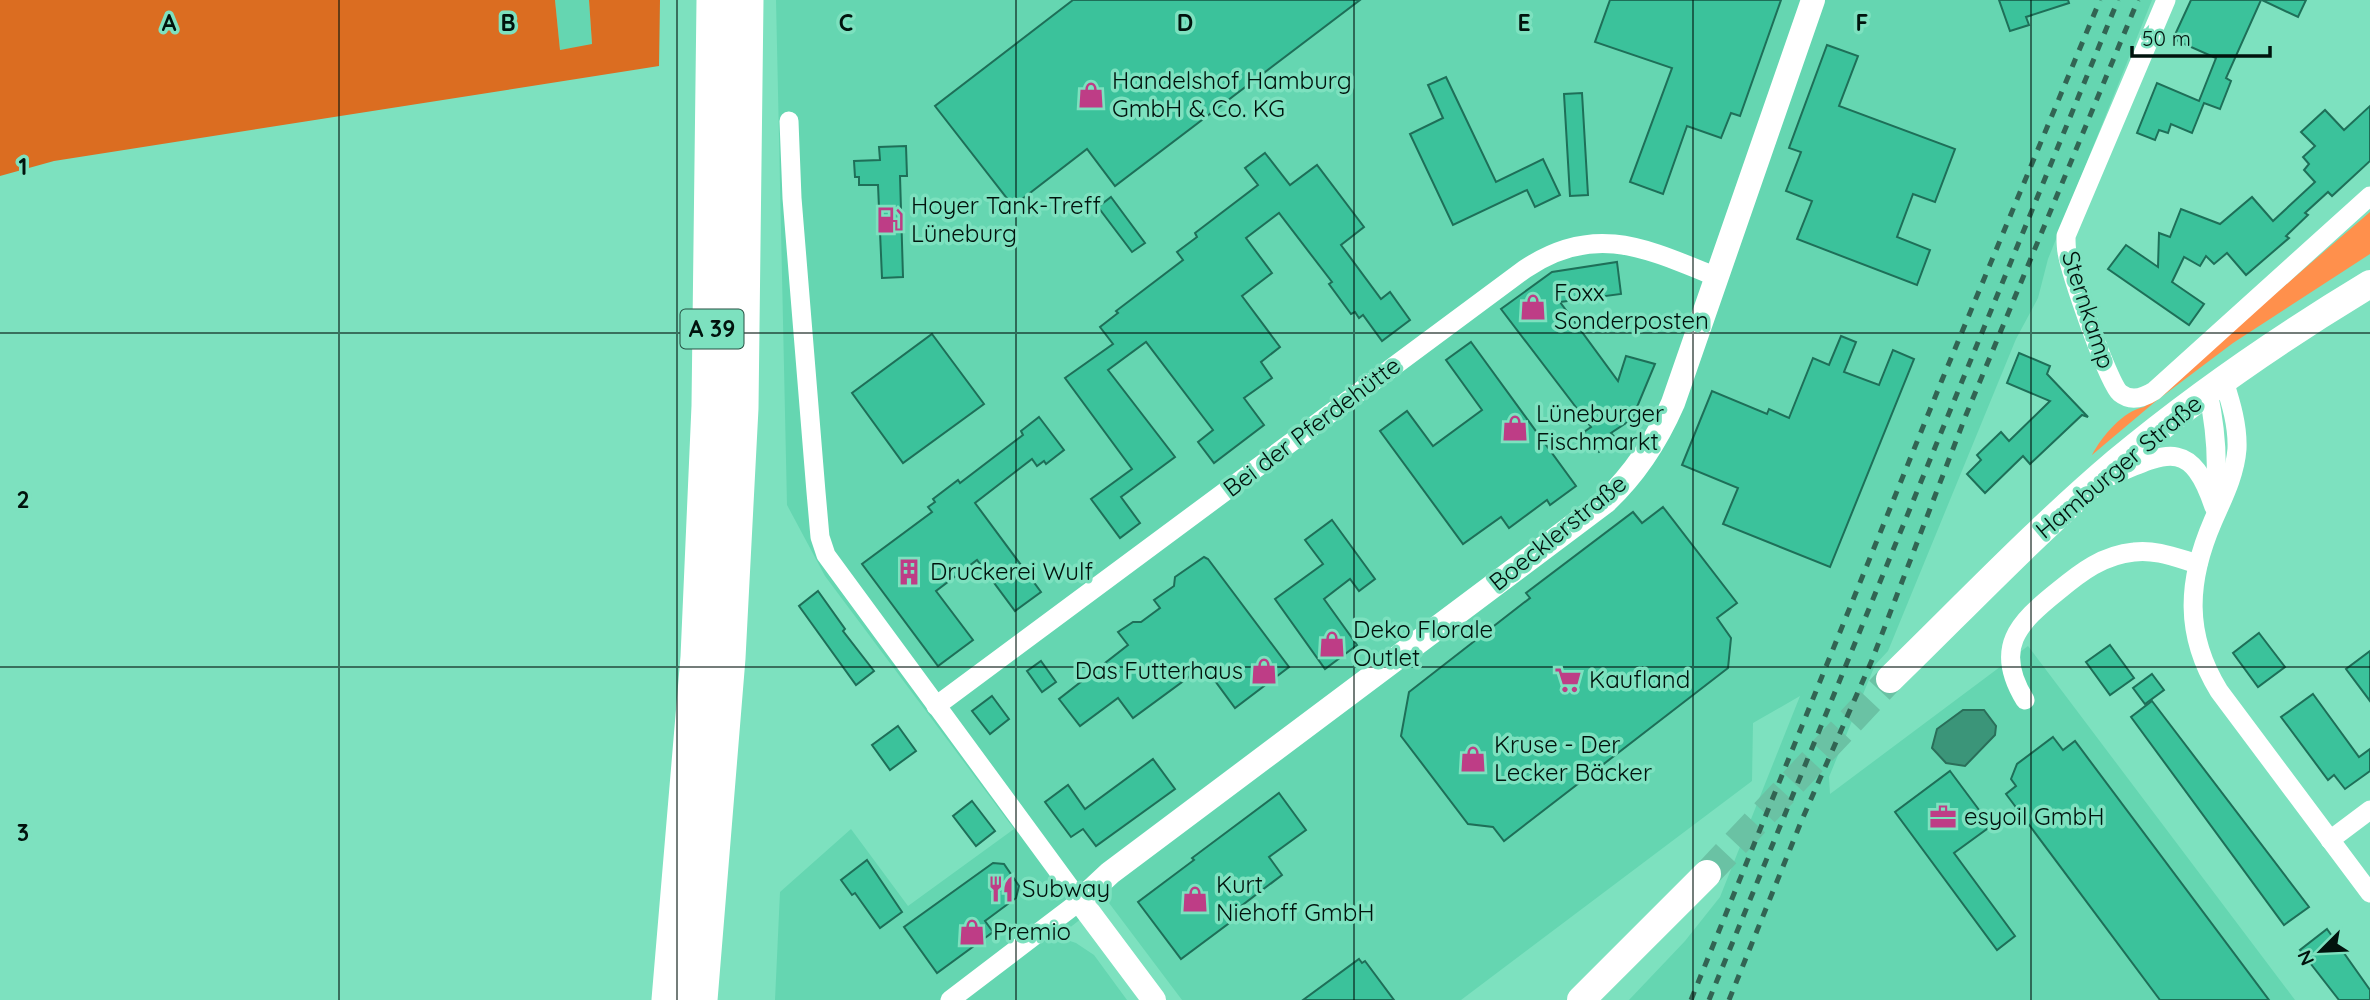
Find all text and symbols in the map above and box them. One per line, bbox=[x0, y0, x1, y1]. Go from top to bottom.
text: A bbox=[162, 8, 177, 37]
text: B bbox=[500, 8, 516, 37]
text: C bbox=[839, 8, 853, 37]
text: D bbox=[1177, 8, 1193, 37]
text: E bbox=[1517, 8, 1531, 37]
text: F bbox=[1856, 8, 1868, 37]
scale bar bbox=[2132, 14, 2270, 58]
text: 50 m bbox=[2142, 25, 2191, 51]
place label: Handelshof Hamburg GmbH & Co. KG bbox=[1112, 65, 1352, 123]
shop icon: Handelshof Hamburg GmbH & Co. KG bbox=[1076, 80, 1106, 110]
text: 1 bbox=[19, 152, 27, 181]
place label: Hoyer Tank-Treff Lüneburg bbox=[911, 190, 1101, 248]
fuel station icon: Hoyer Tank-Treff Lüneburg bbox=[875, 205, 905, 235]
street label: Sternkamp bbox=[2056, 247, 2122, 372]
place label: Foxx Sonderposten bbox=[1554, 277, 1709, 335]
shop icon: Foxx Sonderposten bbox=[1518, 292, 1548, 322]
road number: A 39 bbox=[680, 310, 744, 348]
street label: Bei der Pferdehütte bbox=[1217, 350, 1406, 503]
street label: Hamburger Straße bbox=[2029, 388, 2208, 545]
place label: Lüneburger Fischmarkt bbox=[1536, 398, 1664, 456]
shop icon: Lüneburger Fischmarkt bbox=[1500, 413, 1530, 443]
street label: Boecklerstraße bbox=[1483, 468, 1632, 597]
text: 2 bbox=[16, 485, 30, 514]
place label: Druckerei Wulf bbox=[930, 556, 1094, 586]
building icon: Druckerei Wulf bbox=[894, 557, 924, 587]
place label: Deko Florale Outlet bbox=[1353, 614, 1493, 672]
shop icon: Deko Florale Outlet bbox=[1317, 629, 1347, 659]
place label: Das Futterhaus bbox=[1075, 655, 1243, 685]
shop icon: Das Futterhaus bbox=[1249, 656, 1279, 686]
place label: Kaufland bbox=[1589, 664, 1690, 694]
supermarket icon: Kaufland bbox=[1553, 665, 1583, 695]
place label: Kruse - Der Lecker Bäcker bbox=[1494, 729, 1652, 787]
shop icon: Kruse - Der Lecker Bäcker bbox=[1458, 744, 1488, 774]
place label: esyoil GmbH bbox=[1964, 801, 2104, 831]
office icon: esyoil GmbH bbox=[1928, 802, 1958, 832]
text: 3 bbox=[17, 818, 29, 847]
place label: Kurt Niehoff GmbH bbox=[1216, 869, 1375, 927]
place label: Subway bbox=[1022, 873, 1110, 903]
restaurant icon: Subway bbox=[986, 874, 1016, 904]
shop icon: Kurt Niehoff GmbH bbox=[1180, 884, 1210, 914]
place label: Premio bbox=[993, 916, 1071, 946]
north arrow bbox=[2286, 916, 2356, 986]
shop icon: Premio bbox=[957, 917, 987, 947]
text: N bbox=[2292, 947, 2319, 969]

